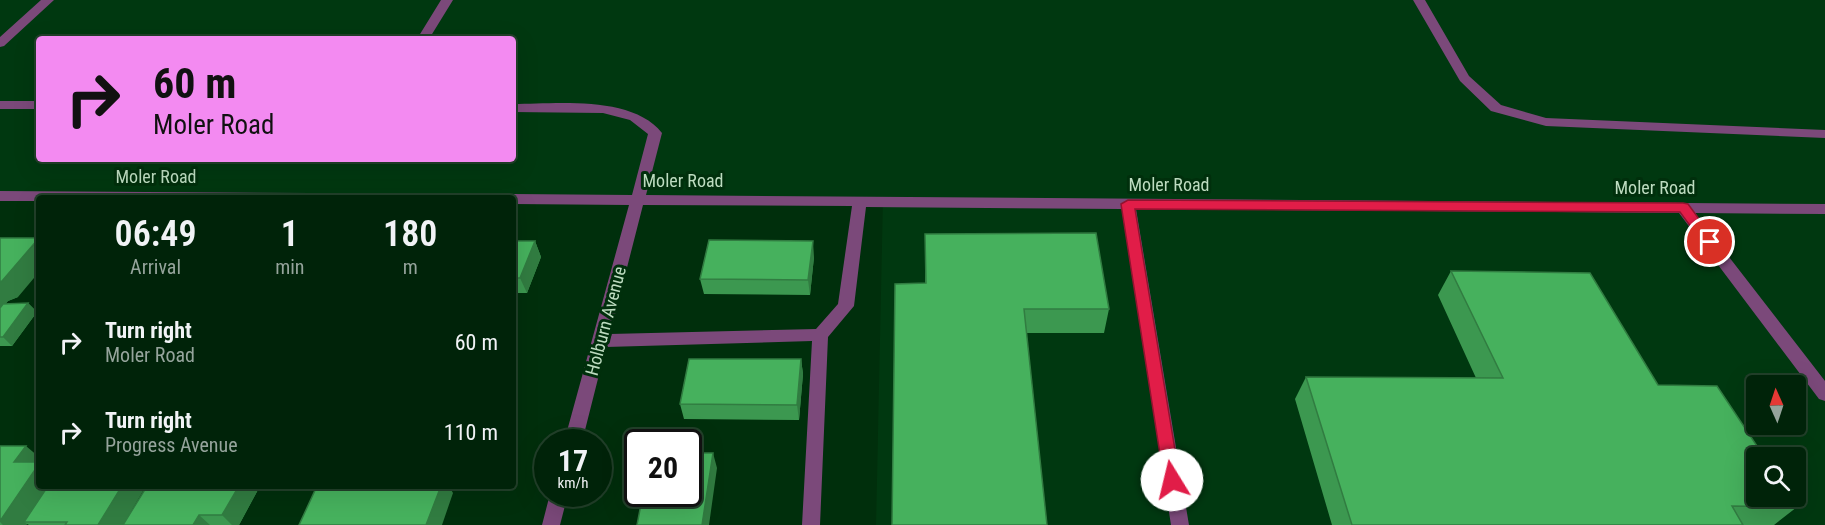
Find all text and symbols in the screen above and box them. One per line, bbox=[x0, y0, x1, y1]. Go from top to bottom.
text: 60 m bbox=[153, 59, 236, 108]
icon: right bbox=[54, 60, 132, 138]
text: Moler Road bbox=[153, 109, 274, 141]
street label: Moler Road bbox=[116, 166, 196, 187]
street label: Moler Road bbox=[643, 170, 723, 191]
street label: Moler Road bbox=[1129, 174, 1209, 195]
street label: Moler Road bbox=[1615, 177, 1695, 198]
text: 06:49 bbox=[115, 213, 197, 255]
text: 1 bbox=[281, 213, 299, 255]
text: 180 bbox=[383, 213, 437, 255]
pin bbox=[1684, 216, 1735, 267]
icon: arrive bbox=[1693, 225, 1726, 258]
text: Arrival bbox=[130, 255, 181, 279]
text: min bbox=[275, 255, 304, 279]
text: m bbox=[403, 255, 418, 279]
street label: Holburn Avenue bbox=[581, 264, 630, 378]
text: Turn right bbox=[105, 318, 192, 343]
icon: right bbox=[54, 326, 87, 359]
text: 60 m bbox=[455, 330, 498, 355]
text: Moler Road bbox=[105, 343, 195, 367]
north arrow bbox=[1746, 375, 1806, 435]
map controls bbox=[1746, 375, 1806, 507]
text: Turn right bbox=[105, 408, 192, 433]
icon: right bbox=[54, 416, 87, 449]
text: 110 m bbox=[444, 420, 498, 445]
speed limit sign: 20 bbox=[624, 429, 702, 507]
text: Progress Avenue bbox=[105, 433, 238, 457]
text: 17 bbox=[558, 443, 588, 478]
button: search bbox=[1746, 447, 1806, 507]
position arrow bbox=[1140, 448, 1204, 512]
text: km/h bbox=[558, 474, 588, 492]

